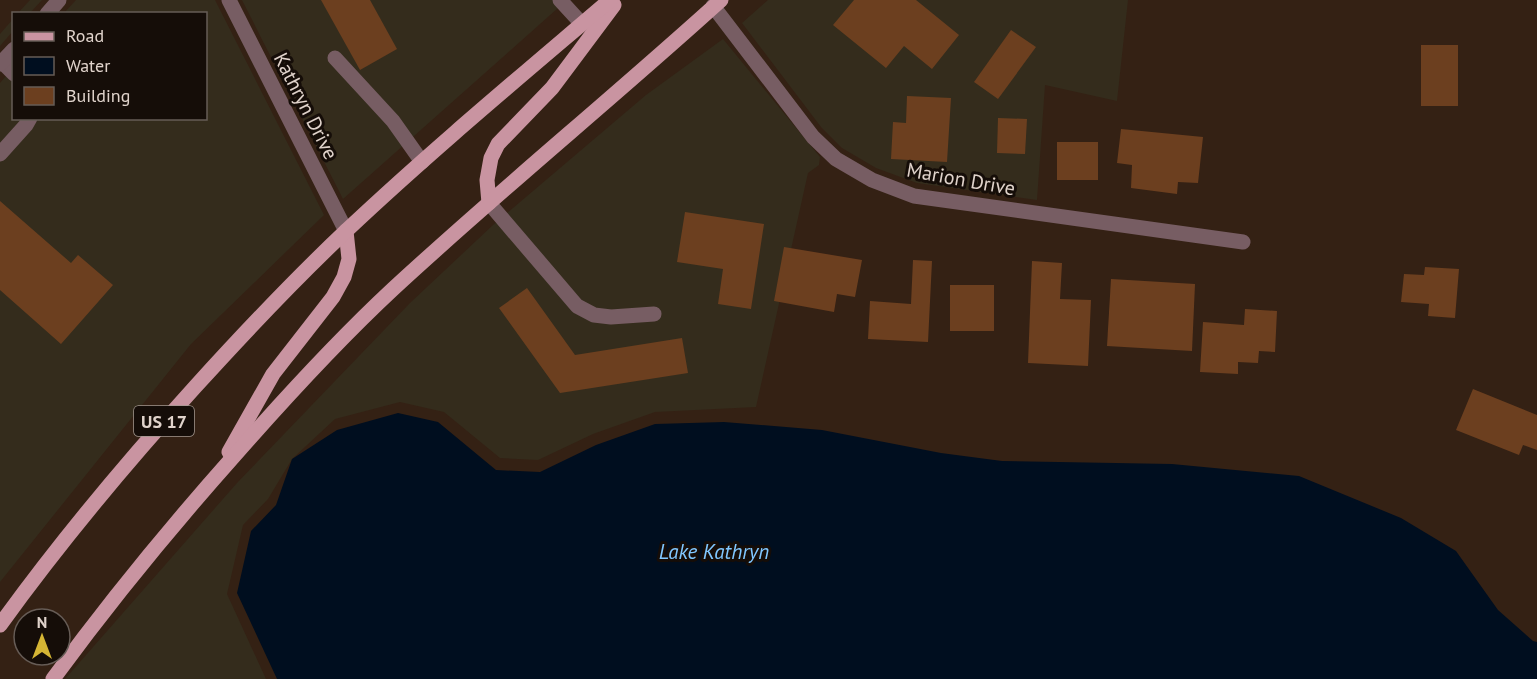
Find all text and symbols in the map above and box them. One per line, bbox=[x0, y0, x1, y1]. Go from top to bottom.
legend bbox=[12, 12, 207, 120]
text: Road bbox=[66, 24, 104, 47]
street label: Kathryn Drive bbox=[268, 48, 344, 164]
text: Water bbox=[66, 54, 110, 77]
text: Building bbox=[66, 84, 130, 107]
street label: Marion Drive bbox=[905, 157, 1017, 201]
road number: US 17 bbox=[134, 406, 194, 436]
water label: Lake Kathryn bbox=[659, 538, 769, 565]
north arrow bbox=[12, 607, 72, 667]
text: N bbox=[37, 612, 47, 632]

